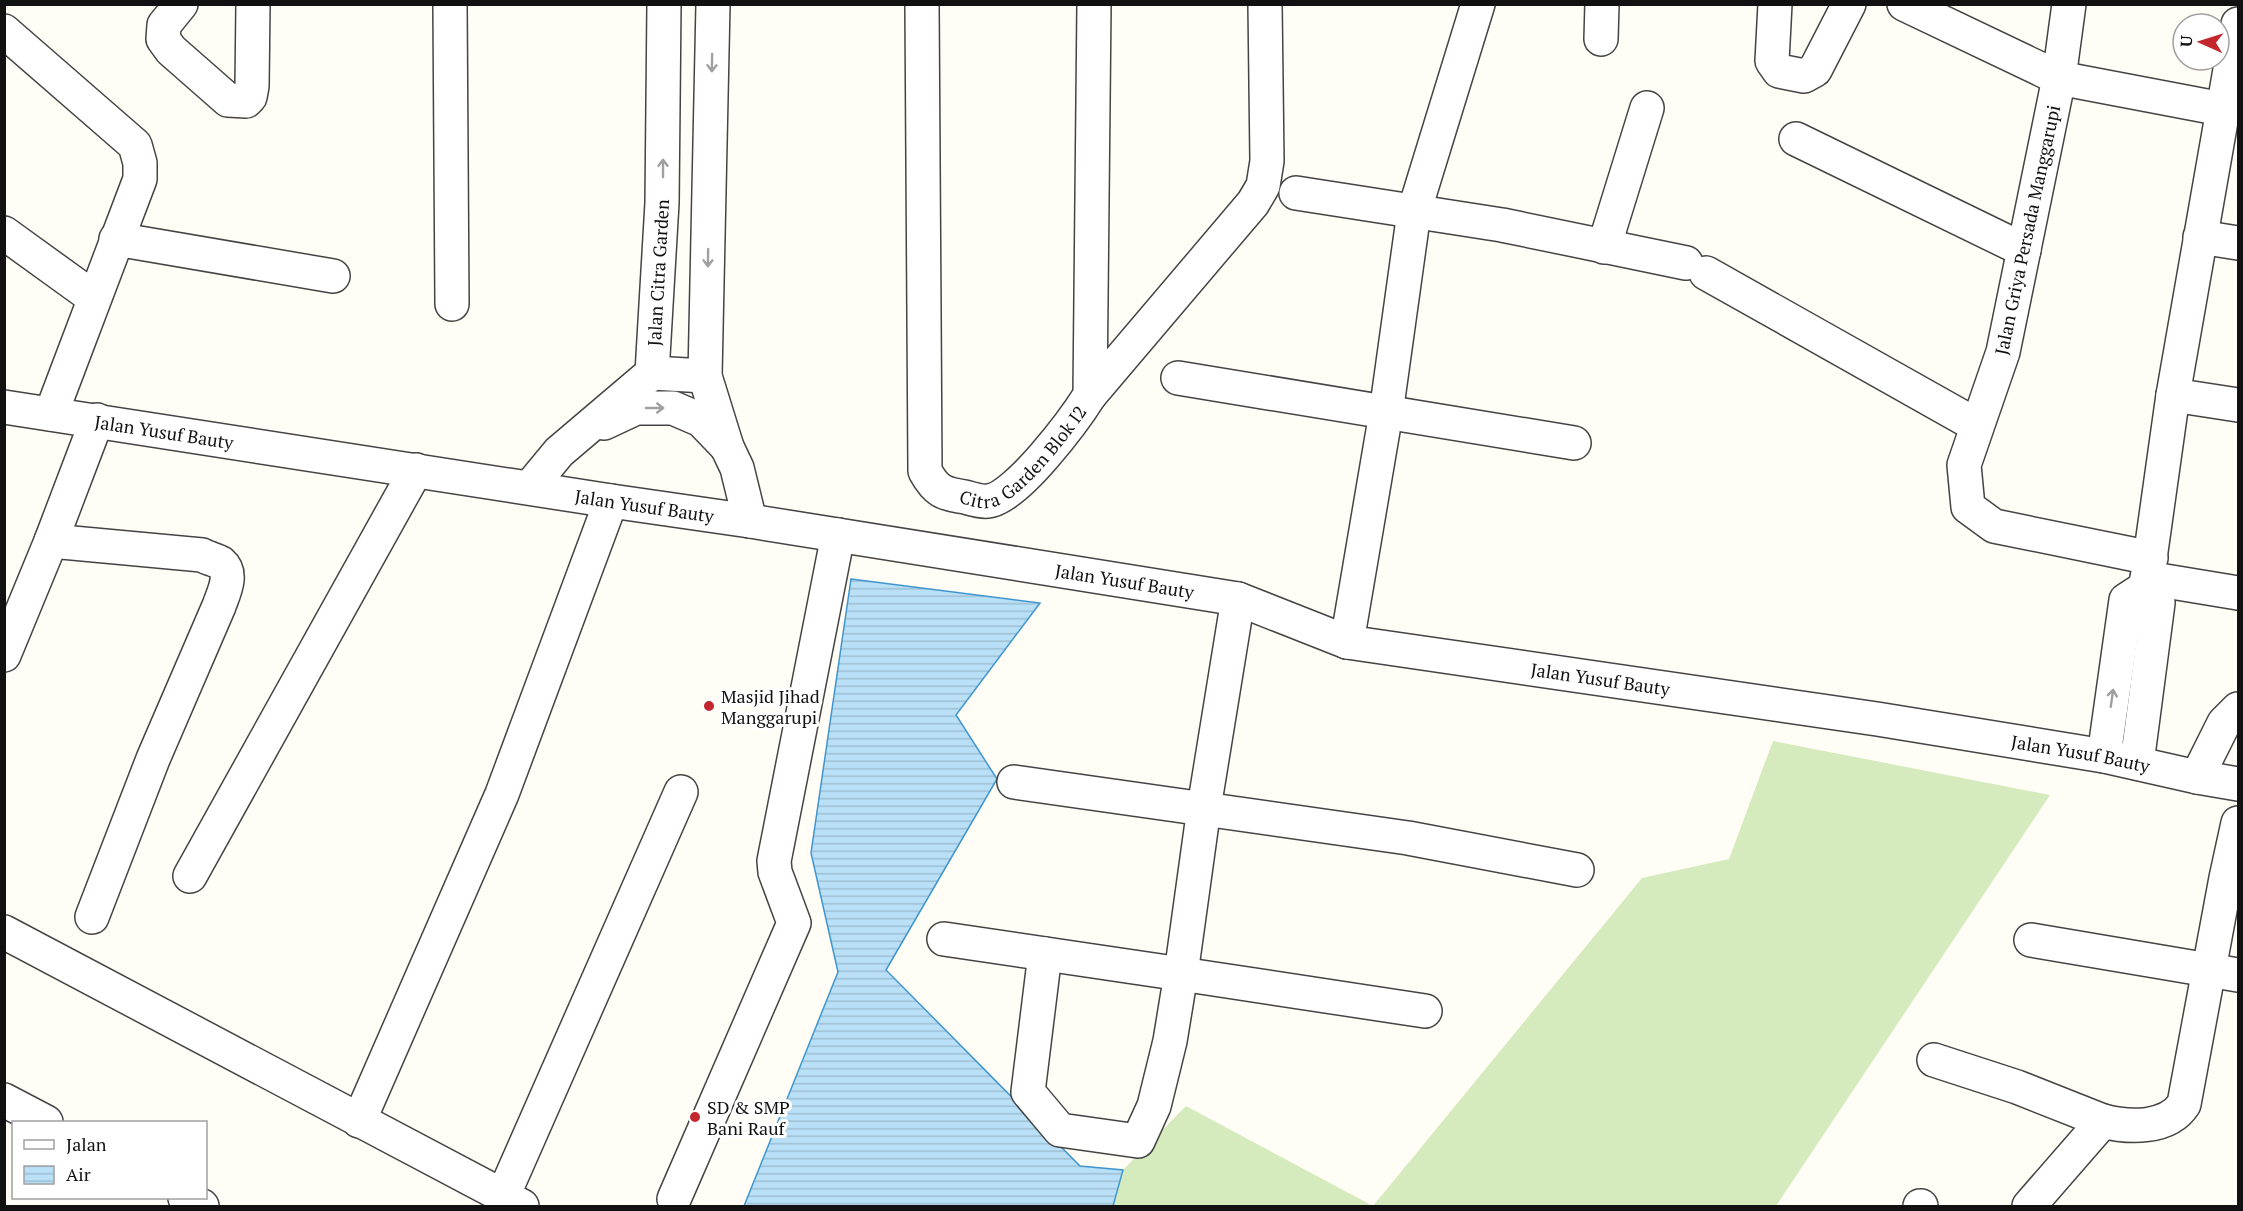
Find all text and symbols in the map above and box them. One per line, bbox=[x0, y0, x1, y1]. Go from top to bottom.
north arrow bbox=[2171, 12, 2231, 72]
text: U bbox=[2175, 34, 2197, 48]
one-way arrow bbox=[706, 52, 718, 72]
street label: Jalan Griya Persada Manggarupi bbox=[1989, 103, 2065, 357]
one-way arrow bbox=[657, 158, 668, 178]
street label: Jalan Citra Garden bbox=[642, 198, 674, 347]
one-way arrow bbox=[702, 247, 714, 267]
street label: Citra Garden Blok I2 bbox=[957, 401, 1091, 513]
one-way arrow bbox=[644, 402, 664, 414]
street label: Jalan Yusuf Bauty bbox=[93, 409, 236, 455]
street label: Jalan Yusuf Bauty bbox=[573, 484, 716, 528]
street label: Jalan Yusuf Bauty bbox=[1053, 558, 1197, 604]
street label: Jalan Yusuf Bauty bbox=[1529, 657, 1672, 701]
place label: Masjid Jihad Manggarupi bbox=[721, 684, 820, 729]
one-way arrow bbox=[2107, 689, 2118, 709]
marker: Masjid Jihad Manggarupi bbox=[702, 699, 716, 713]
street label: Jalan Yusuf Bauty bbox=[2010, 729, 2153, 778]
place label: SD & SMP Bani Rauf bbox=[707, 1095, 790, 1140]
marker: SD & SMP Bani Rauf bbox=[688, 1110, 702, 1124]
legend bbox=[12, 1121, 207, 1199]
text: Jalan bbox=[66, 1132, 107, 1156]
text: Air bbox=[66, 1162, 91, 1186]

